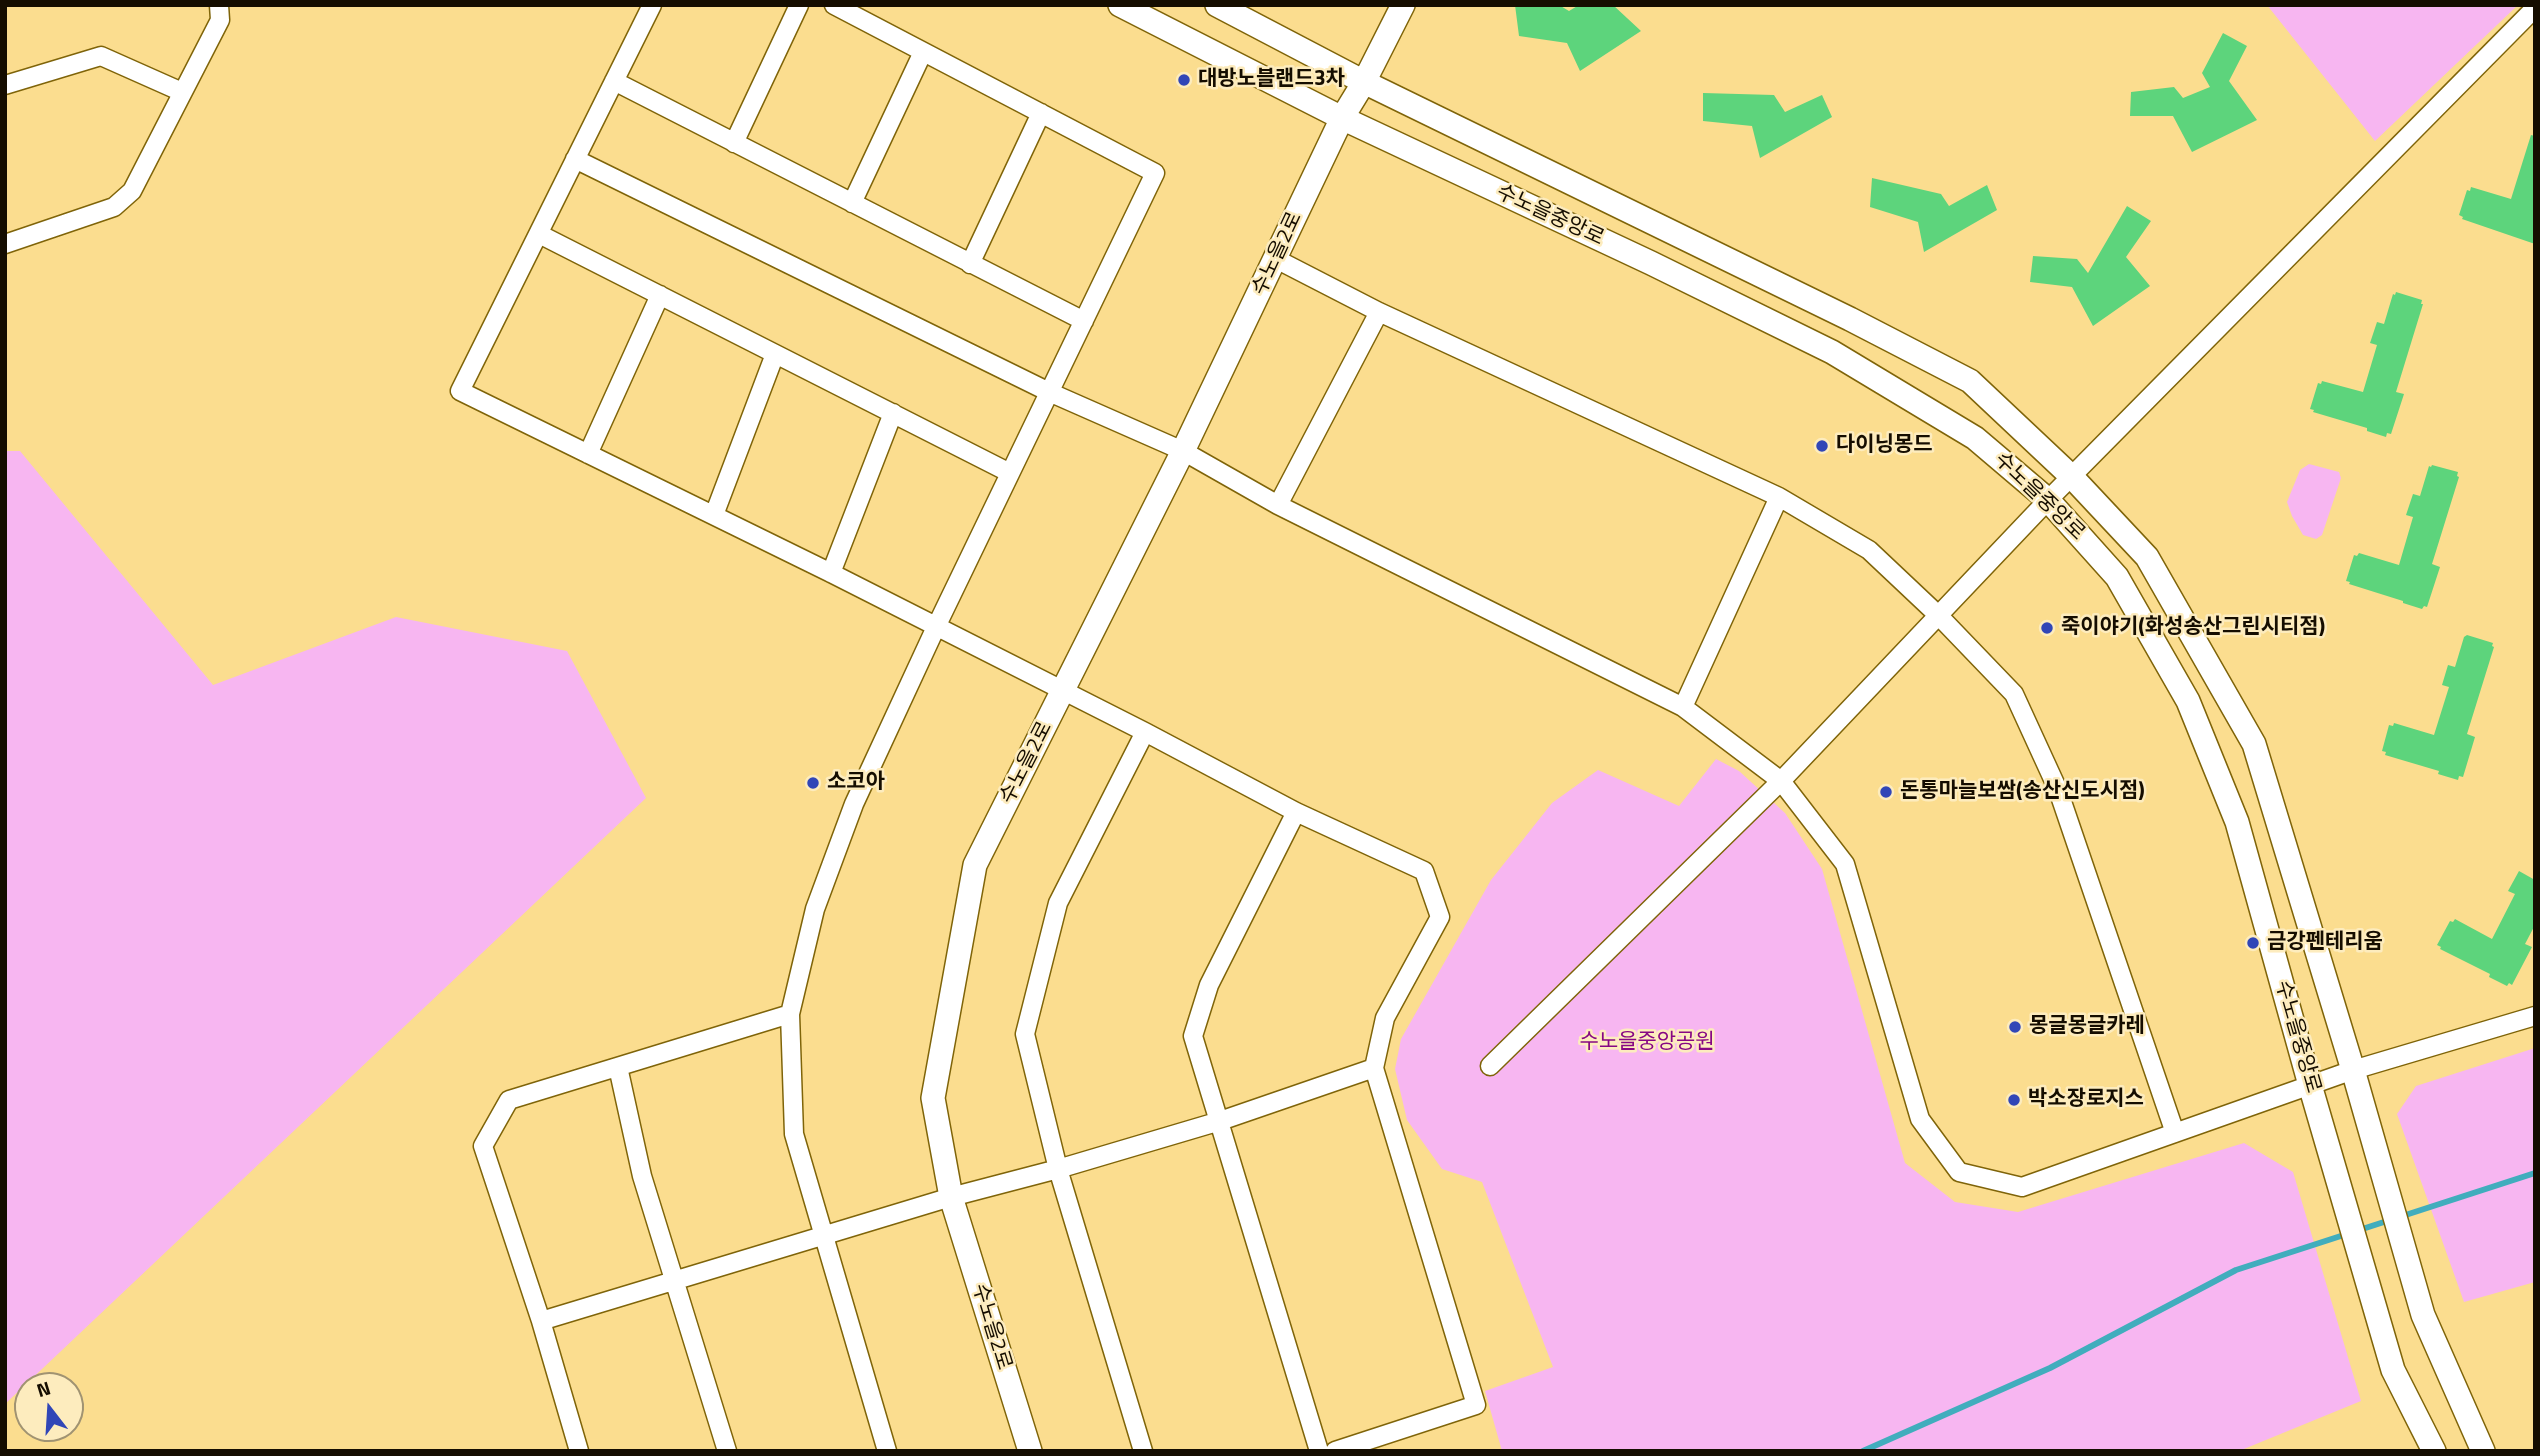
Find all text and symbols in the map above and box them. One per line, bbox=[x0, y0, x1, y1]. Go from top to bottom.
place label: 대방노블랜드3차 bbox=[1198, 67, 1345, 93]
marker: 대방노블랜드3차 bbox=[1176, 72, 1192, 88]
street label: 수노을중앙로 bbox=[1492, 180, 1608, 252]
street label: 수노을2로 bbox=[1248, 208, 1308, 300]
place label: 다이닝몽드 bbox=[1836, 433, 1933, 459]
marker: 다이닝몽드 bbox=[1814, 438, 1830, 454]
street label: 수노을중앙로 bbox=[1989, 448, 2089, 546]
place label: 죽이야기(화성송산그린시티점) bbox=[2061, 615, 2325, 641]
marker: 죽이야기(화성송산그린시티점) bbox=[2039, 620, 2055, 636]
street label: 수노을2로 bbox=[996, 718, 1058, 808]
place label: 소코아 bbox=[827, 770, 885, 796]
marker: 소코아 bbox=[805, 775, 821, 791]
place label: 돈통마늘보쌈(송산신도시점) bbox=[1900, 779, 2145, 805]
marker: 돈통마늘보쌈(송산신도시점) bbox=[1878, 784, 1894, 800]
place label: 금강펜테리움 bbox=[2267, 930, 2383, 956]
marker: 금강펜테리움 bbox=[2245, 935, 2261, 951]
street label: 수노을중앙로 bbox=[2269, 978, 2325, 1096]
place label: 몽글몽글카레 bbox=[2029, 1014, 2145, 1040]
marker: 몽글몽글카레 bbox=[2007, 1019, 2023, 1035]
park label: 수노을중앙공원 bbox=[1579, 1030, 1715, 1056]
place label: 박소장로지스 bbox=[2028, 1087, 2144, 1113]
marker: 박소장로지스 bbox=[2006, 1092, 2022, 1108]
street label: 수노을2로 bbox=[966, 1281, 1016, 1373]
north arrow bbox=[14, 1372, 84, 1442]
text: N bbox=[33, 1373, 54, 1404]

